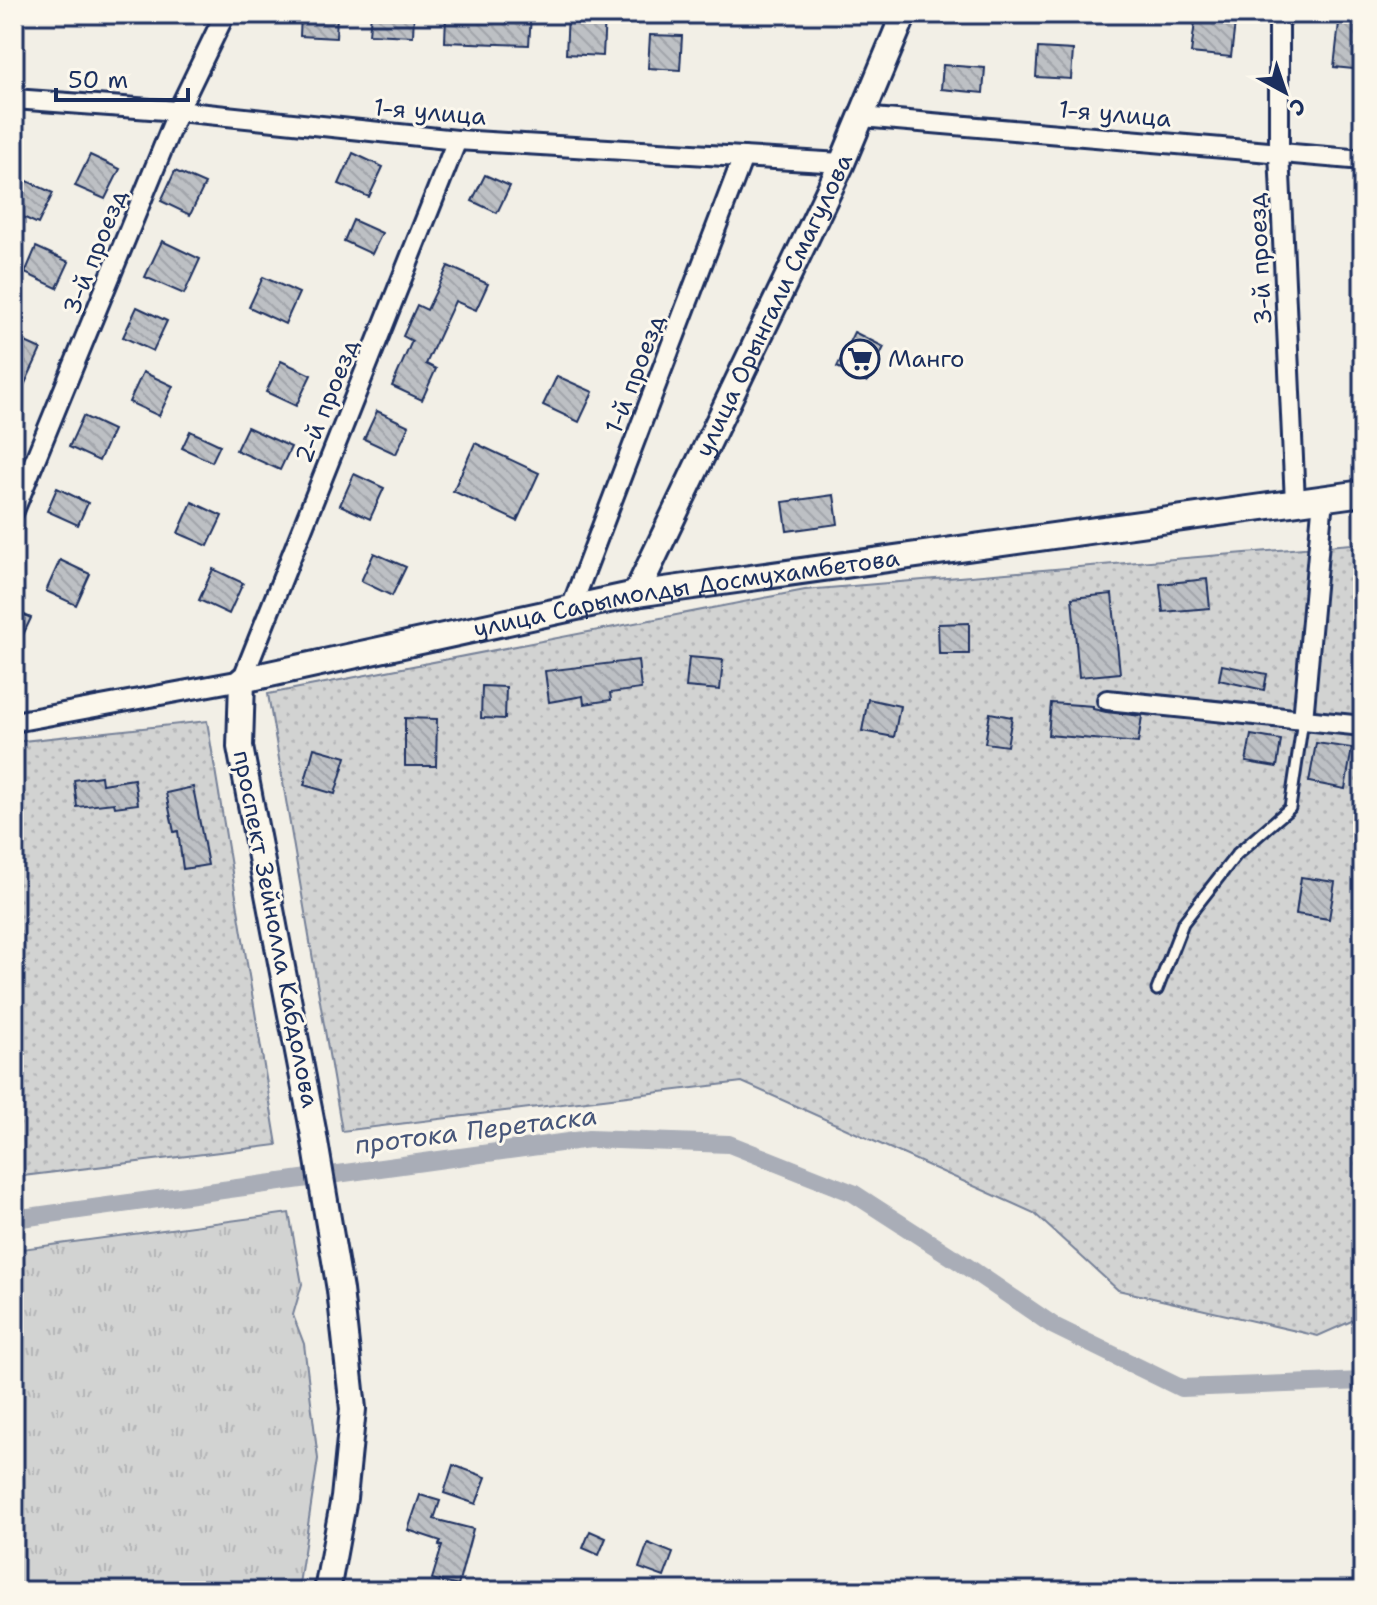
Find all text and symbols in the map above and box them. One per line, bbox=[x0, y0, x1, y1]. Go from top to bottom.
scale bar bbox=[56, 52, 188, 102]
north arrow bbox=[1245, 52, 1325, 132]
text: 50 m bbox=[68, 64, 128, 96]
street label: 1-я улица bbox=[372, 91, 488, 133]
text: С bbox=[1283, 91, 1312, 122]
street label: 1-я улица bbox=[1057, 93, 1173, 135]
street label: улица Орынгали Смагулова bbox=[688, 149, 860, 462]
street label: 3-й проезд bbox=[55, 185, 135, 319]
street label: 3-й проезд bbox=[1241, 192, 1279, 326]
street label: 1-й проезд bbox=[598, 310, 672, 438]
street label: 2-й проезд bbox=[288, 334, 366, 468]
supermarket icon: Манго bbox=[839, 338, 881, 380]
place label: Манго bbox=[888, 343, 965, 375]
street label: улица Сарымолды Досмухамбетова bbox=[470, 542, 901, 645]
street label: проспект Зейнолла Кабдолова bbox=[226, 748, 326, 1111]
water label: протока Перетаска bbox=[353, 1097, 599, 1162]

